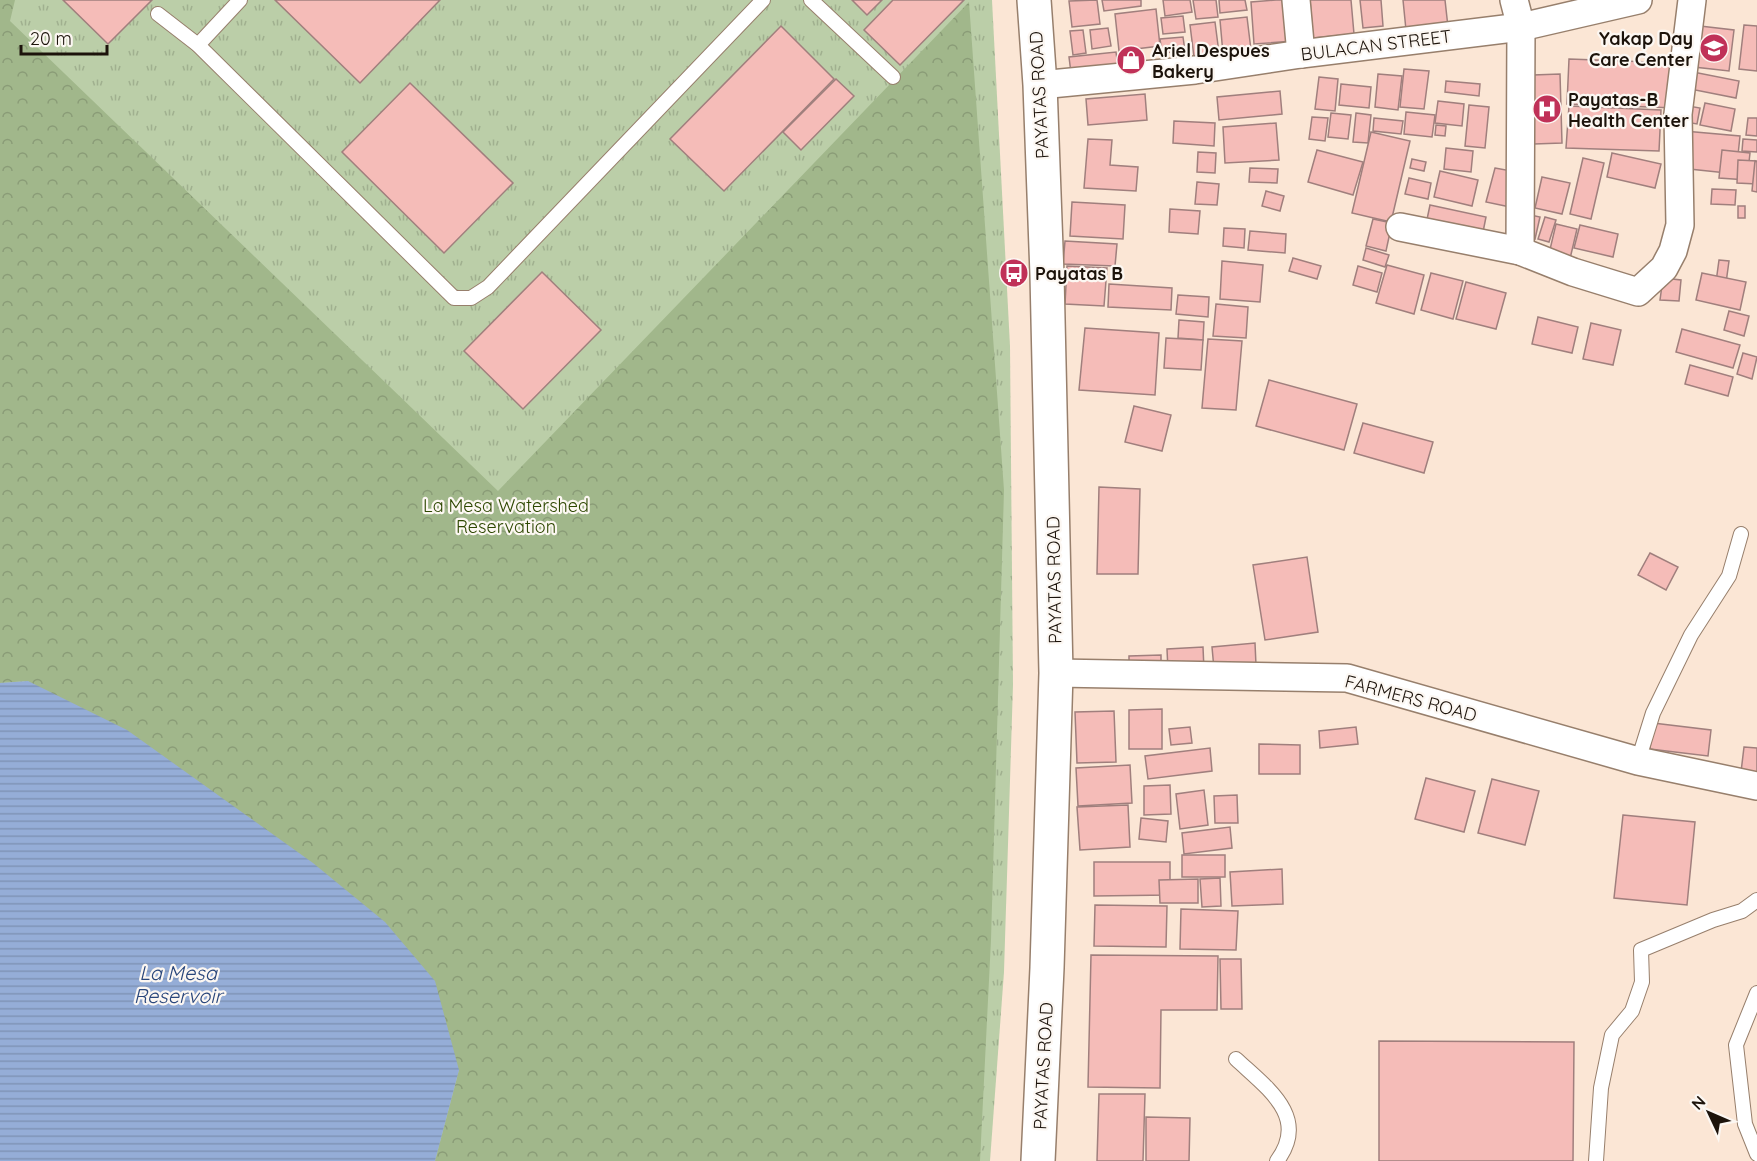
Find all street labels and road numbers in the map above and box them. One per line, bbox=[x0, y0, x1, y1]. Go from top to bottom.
street label: BULACAN STREET bbox=[1299, 24, 1453, 66]
street label: PAYATAS ROAD bbox=[1024, 31, 1054, 159]
street label: PAYATAS ROAD bbox=[1041, 516, 1067, 644]
street label: FARMERS ROAD bbox=[1342, 669, 1480, 727]
street label: PAYATAS ROAD bbox=[1028, 1002, 1058, 1130]

